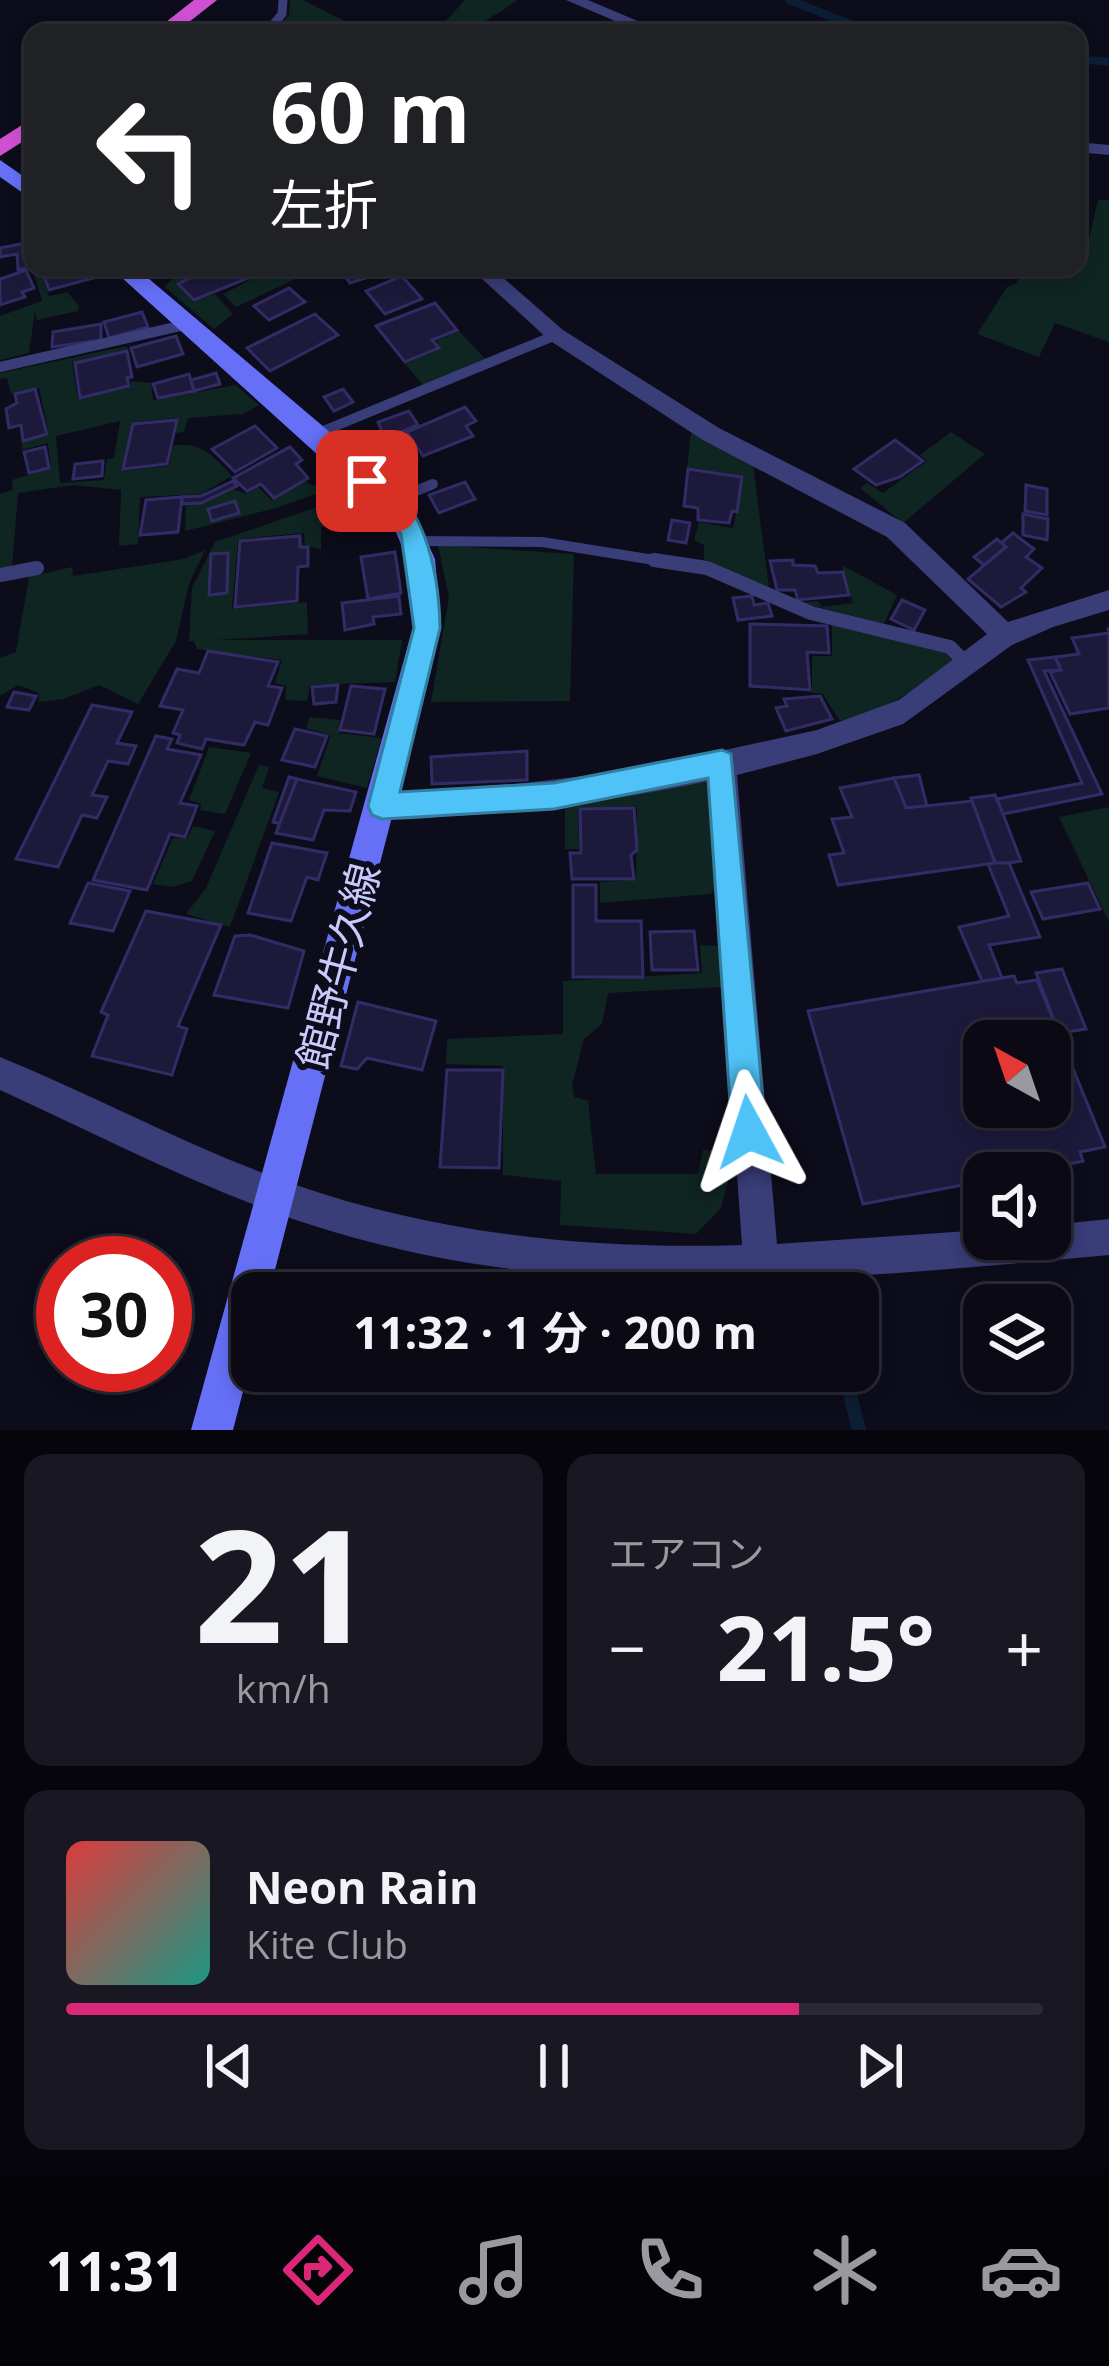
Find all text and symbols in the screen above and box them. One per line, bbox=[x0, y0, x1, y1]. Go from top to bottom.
text: 60 m bbox=[270, 53, 470, 168]
icon: left bbox=[72, 72, 228, 228]
text: 左折 bbox=[270, 167, 378, 241]
pin bbox=[316, 430, 418, 532]
icon: arrive bbox=[334, 448, 400, 514]
street label: 館野牛久線 bbox=[283, 857, 392, 1074]
north arrow bbox=[963, 1020, 1071, 1128]
map controls bbox=[963, 1020, 1071, 1392]
position arrow bbox=[686, 1069, 812, 1195]
button: sound bbox=[963, 1152, 1071, 1260]
speed limit sign: 30 bbox=[36, 1236, 192, 1392]
button: layers bbox=[963, 1284, 1071, 1392]
text: 11:32 · 1 分 · 200 m bbox=[353, 1301, 757, 1362]
text: 21 bbox=[194, 1476, 372, 1689]
text: エアコン bbox=[609, 1526, 765, 1579]
text: 21.5° bbox=[716, 1585, 935, 1707]
text: − bbox=[609, 1602, 646, 1692]
text: + bbox=[1005, 1602, 1043, 1692]
text: km/h bbox=[236, 1661, 331, 1714]
text: Neon Rain bbox=[246, 1856, 479, 1917]
text: Kite Club bbox=[246, 1917, 408, 1970]
icon: previous bbox=[196, 2033, 262, 2099]
icon: pause bbox=[521, 2033, 587, 2099]
icon: next bbox=[847, 2033, 913, 2099]
icon: directions bbox=[276, 2228, 360, 2312]
icon: music bbox=[452, 2228, 536, 2312]
icon: phone bbox=[628, 2228, 712, 2312]
icon: climate bbox=[803, 2228, 887, 2312]
icon: car bbox=[979, 2228, 1063, 2312]
text: 11:31 bbox=[46, 2233, 185, 2307]

